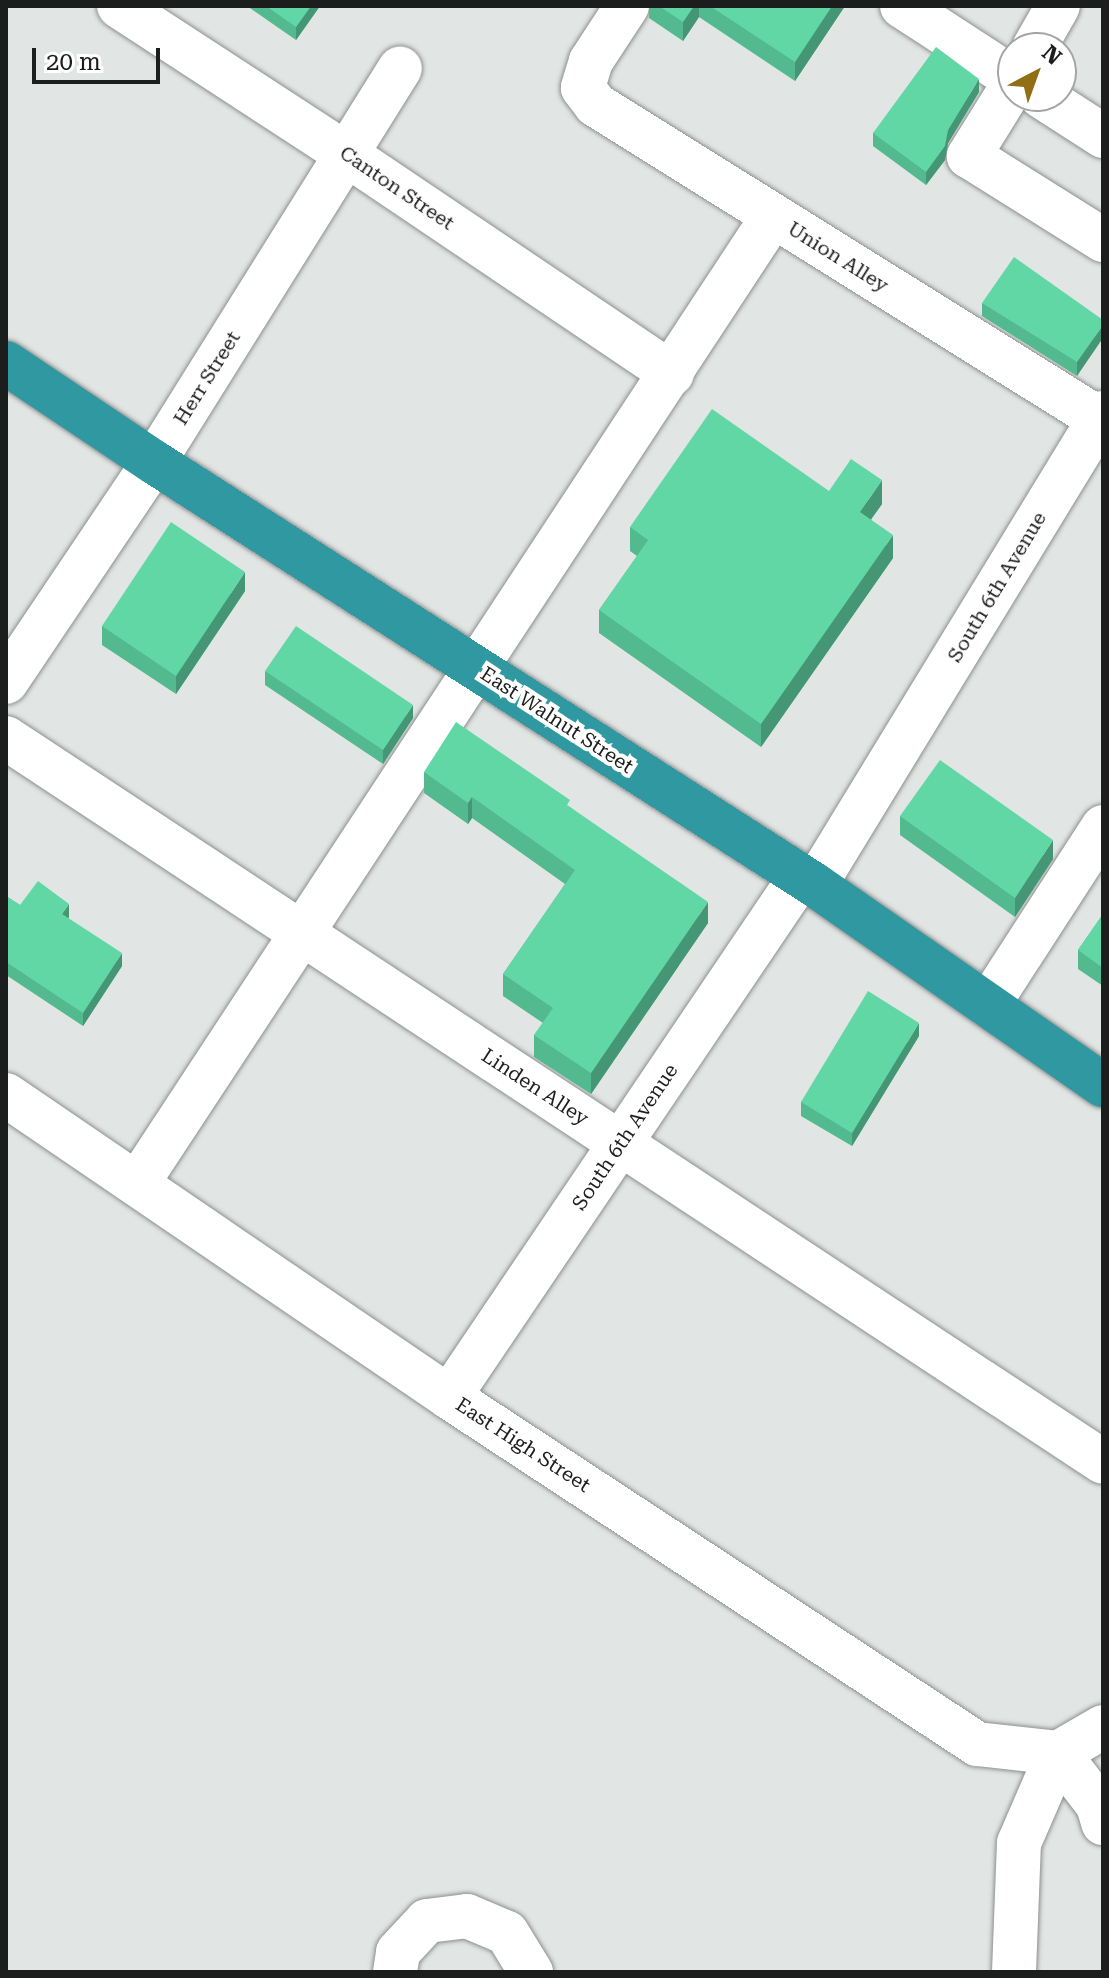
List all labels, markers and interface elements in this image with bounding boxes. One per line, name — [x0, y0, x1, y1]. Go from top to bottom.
scale bar — [36, 32, 164, 82]
north arrow — [997, 32, 1077, 112]
text: N — [1037, 40, 1066, 70]
text: 20 m — [46, 48, 101, 76]
street label: Canton Street — [335, 141, 459, 235]
street label: Union Alley — [783, 217, 893, 297]
street label: Herr Street — [169, 327, 245, 429]
street label: South 6th Avenue — [943, 507, 1051, 667]
street label: East Walnut Street — [476, 662, 638, 778]
street label: Linden Alley — [477, 1044, 593, 1130]
street label: South 6th Avenue — [567, 1059, 683, 1215]
street label: East High Street — [451, 1393, 595, 1497]

